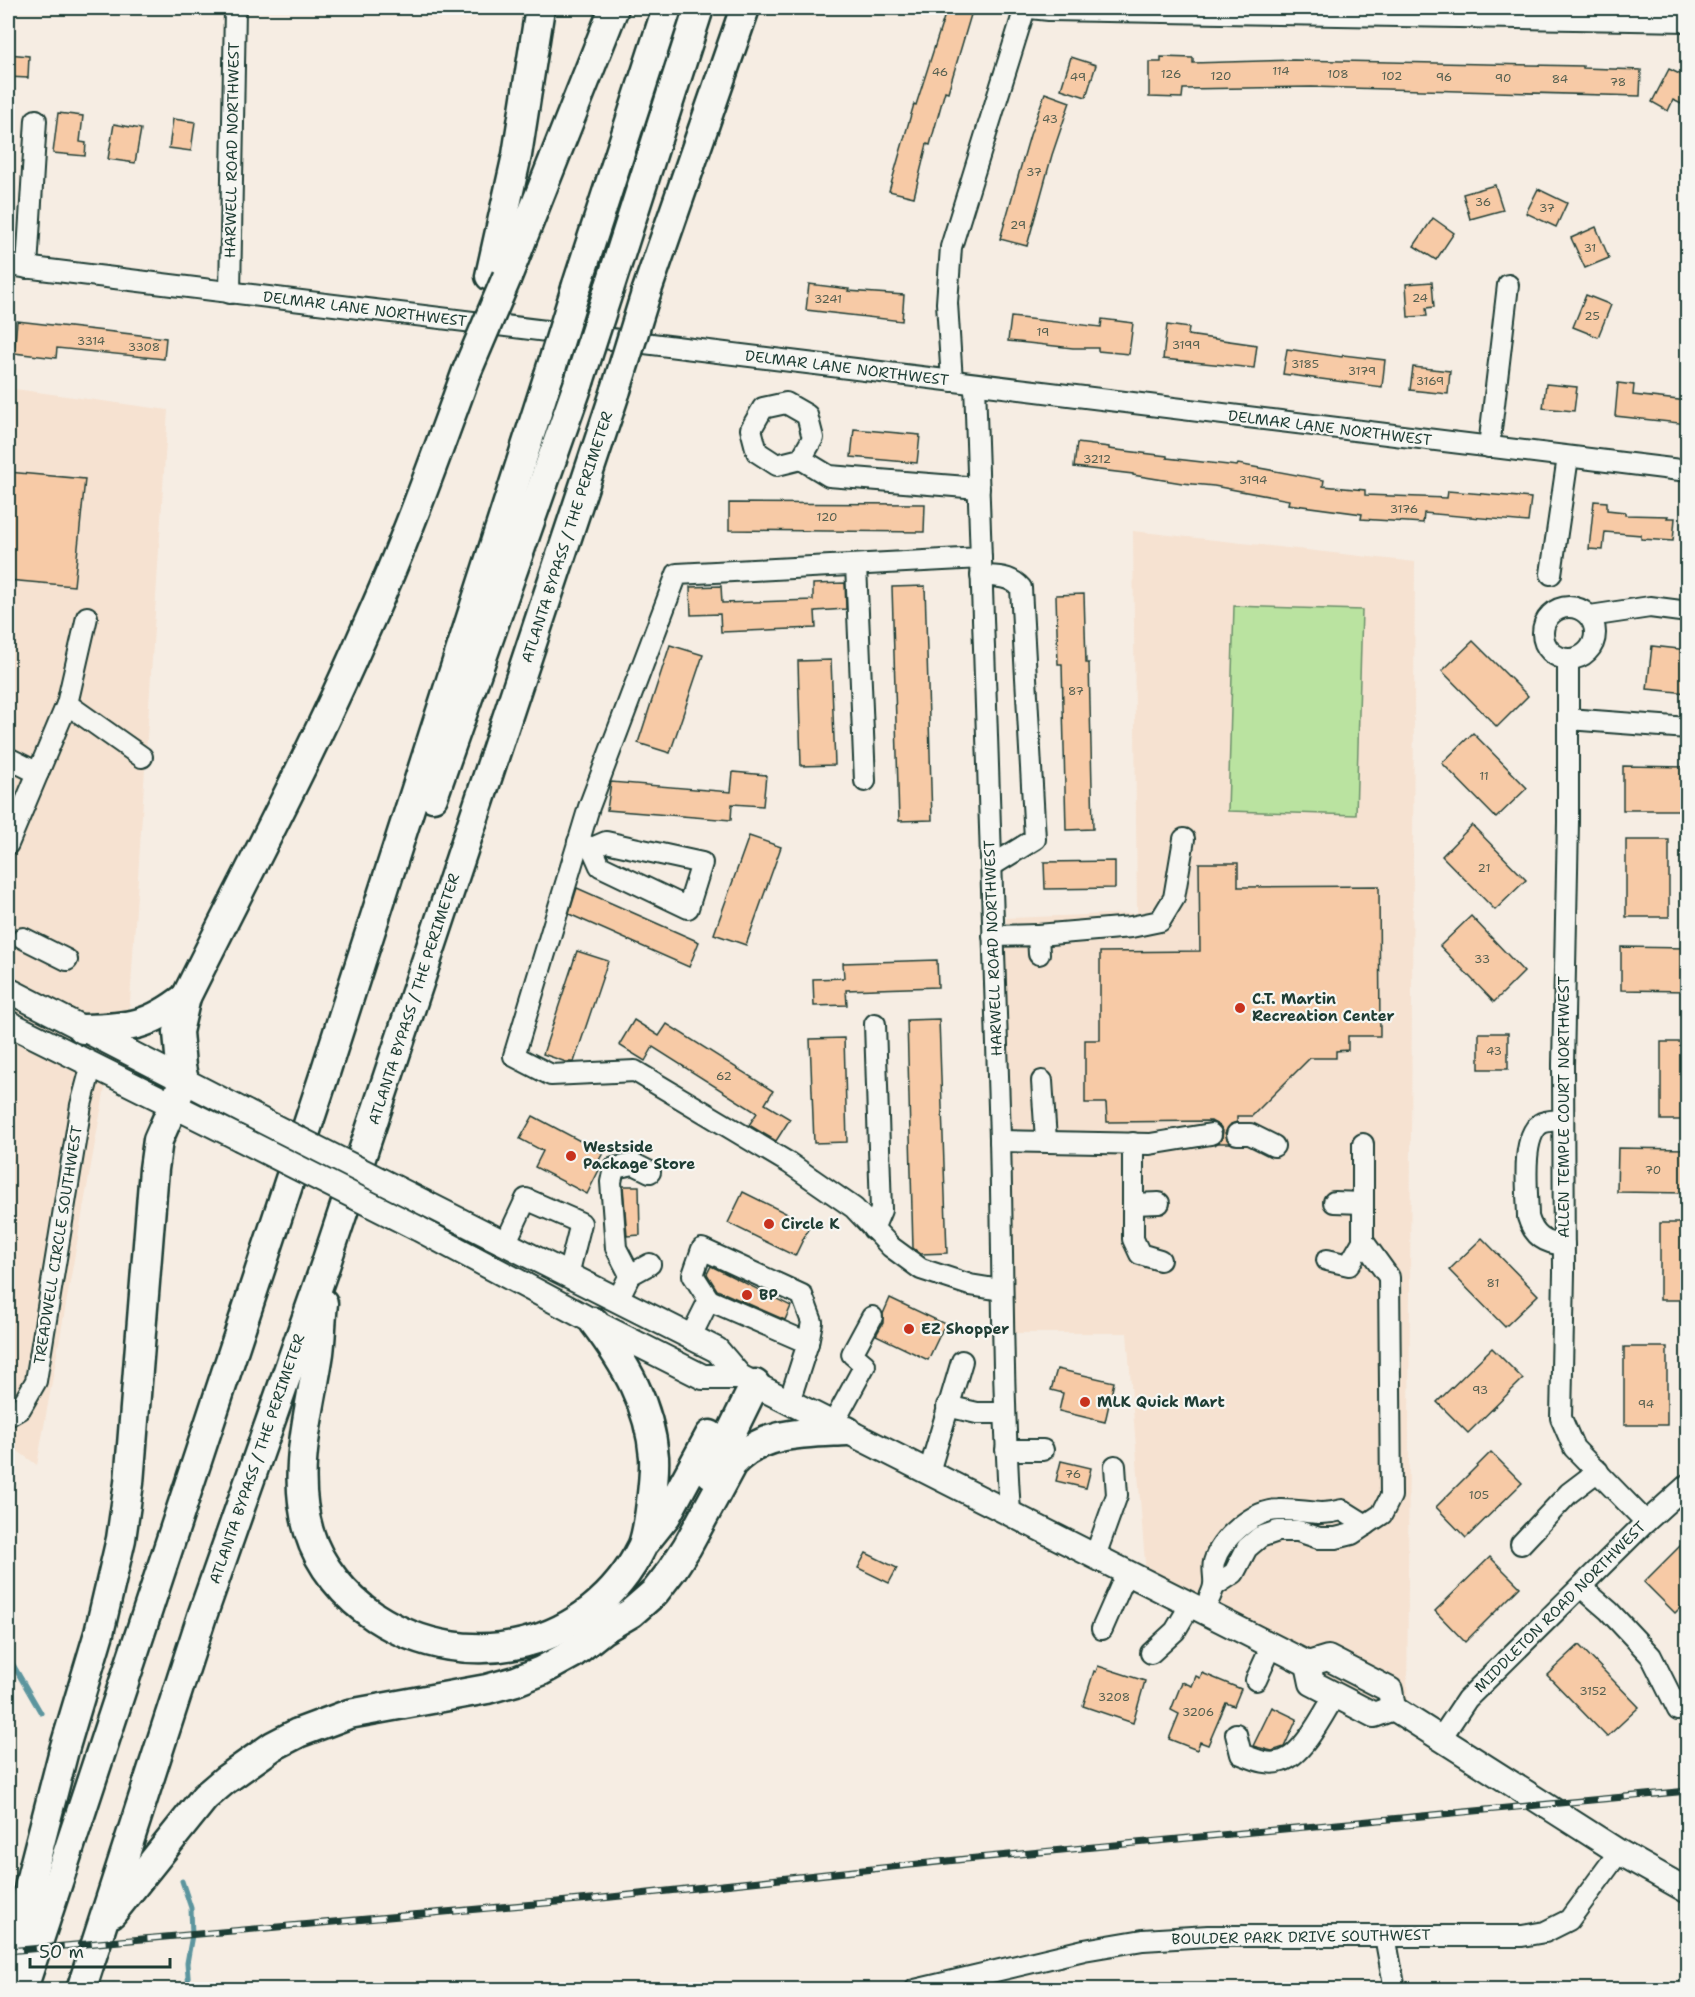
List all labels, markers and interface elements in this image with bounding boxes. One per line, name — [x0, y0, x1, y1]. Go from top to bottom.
street label: HARWELL ROAD NORTHWEST — [220, 42, 244, 258]
house number: 114 — [1272, 63, 1290, 79]
house number: 46 — [932, 64, 948, 80]
house number: 126 — [1161, 66, 1181, 82]
house number: 108 — [1327, 66, 1349, 82]
house number: 120 — [1211, 68, 1231, 84]
house number: 102 — [1382, 68, 1402, 84]
house number: 49 — [1070, 69, 1086, 85]
house number: 96 — [1436, 69, 1452, 85]
house number: 90 — [1495, 70, 1511, 86]
house number: 84 — [1552, 71, 1568, 87]
house number: 78 — [1610, 74, 1626, 90]
house number: 43 — [1042, 111, 1058, 127]
house number: 37 — [1026, 164, 1042, 180]
house number: 36 — [1475, 194, 1491, 210]
house number: 37 — [1539, 200, 1555, 216]
house number: 29 — [1010, 217, 1026, 233]
house number: 31 — [1584, 240, 1596, 256]
street label: DELMAR LANE NORTHWEST — [262, 287, 468, 331]
house number: 24 — [1412, 290, 1428, 306]
house number: 3241 — [814, 291, 842, 307]
house number: 25 — [1584, 308, 1600, 324]
house number: 19 — [1037, 324, 1049, 340]
house number: 3314 — [77, 333, 105, 349]
house number: 3199 — [1172, 337, 1200, 353]
house number: 3308 — [128, 339, 160, 355]
street label: DELMAR LANE NORTHWEST — [744, 346, 950, 390]
house number: 3185 — [1291, 356, 1319, 372]
house number: 3179 — [1348, 363, 1376, 379]
house number: 3169 — [1416, 373, 1444, 389]
street label: DELMAR LANE NORTHWEST — [1227, 406, 1433, 450]
street label: ATLANTA BYPASS / THE PERIMETER — [517, 409, 617, 665]
house number: 3212 — [1083, 451, 1111, 467]
house number: 3194 — [1239, 472, 1267, 488]
house number: 3176 — [1390, 501, 1418, 517]
house number: 120 — [817, 509, 837, 525]
house number: 87 — [1068, 683, 1084, 699]
house number: 11 — [1479, 768, 1489, 784]
street label: HARWELL ROAD NORTHWEST — [979, 840, 1007, 1056]
house number: 21 — [1478, 860, 1490, 876]
street label: ATLANTA BYPASS / THE PERIMETER — [364, 871, 464, 1127]
house number: 33 — [1474, 951, 1490, 967]
street label: ALLEN TEMPLE COURT NORTHWEST — [1554, 976, 1574, 1238]
place label: C.T. Martin Recreation Center — [1252, 989, 1395, 1026]
marker: C.T. Martin Recreation Center — [1233, 1001, 1247, 1015]
house number: 43 — [1486, 1043, 1502, 1059]
house number: 62 — [716, 1068, 732, 1084]
street label: TREADWELL CIRCLE SOUTHWEST — [29, 1124, 87, 1366]
place label: Westside Package Store — [583, 1137, 695, 1174]
marker: Westside Package Store — [564, 1149, 578, 1163]
house number: 70 — [1645, 1162, 1661, 1178]
place label: Circle K — [781, 1214, 840, 1234]
marker: Circle K — [762, 1217, 776, 1231]
house number: 81 — [1487, 1275, 1499, 1291]
place label: BP — [759, 1285, 778, 1305]
marker: BP — [740, 1288, 754, 1302]
place label: EZ Shopper — [921, 1319, 1009, 1339]
marker: EZ Shopper — [902, 1322, 916, 1336]
street label: ATLANTA BYPASS / THE PERIMETER — [205, 1331, 309, 1587]
house number: 93 — [1472, 1382, 1488, 1398]
place label: MLK Quick Mart — [1097, 1392, 1225, 1412]
marker: MLK Quick Mart — [1078, 1395, 1092, 1409]
house number: 94 — [1638, 1396, 1654, 1412]
house number: 76 — [1065, 1466, 1081, 1482]
house number: 105 — [1469, 1487, 1489, 1503]
street label: MIDDLETON ROAD NORTHWEST — [1470, 1517, 1650, 1697]
house number: 3152 — [1579, 1683, 1607, 1699]
house number: 3208 — [1098, 1689, 1130, 1705]
house number: 3206 — [1182, 1704, 1214, 1720]
street label: BOULDER PARK DRIVE SOUTHWEST — [1171, 1925, 1431, 1949]
scale bar — [30, 1931, 170, 1969]
text: 50 m — [39, 1940, 84, 1964]

